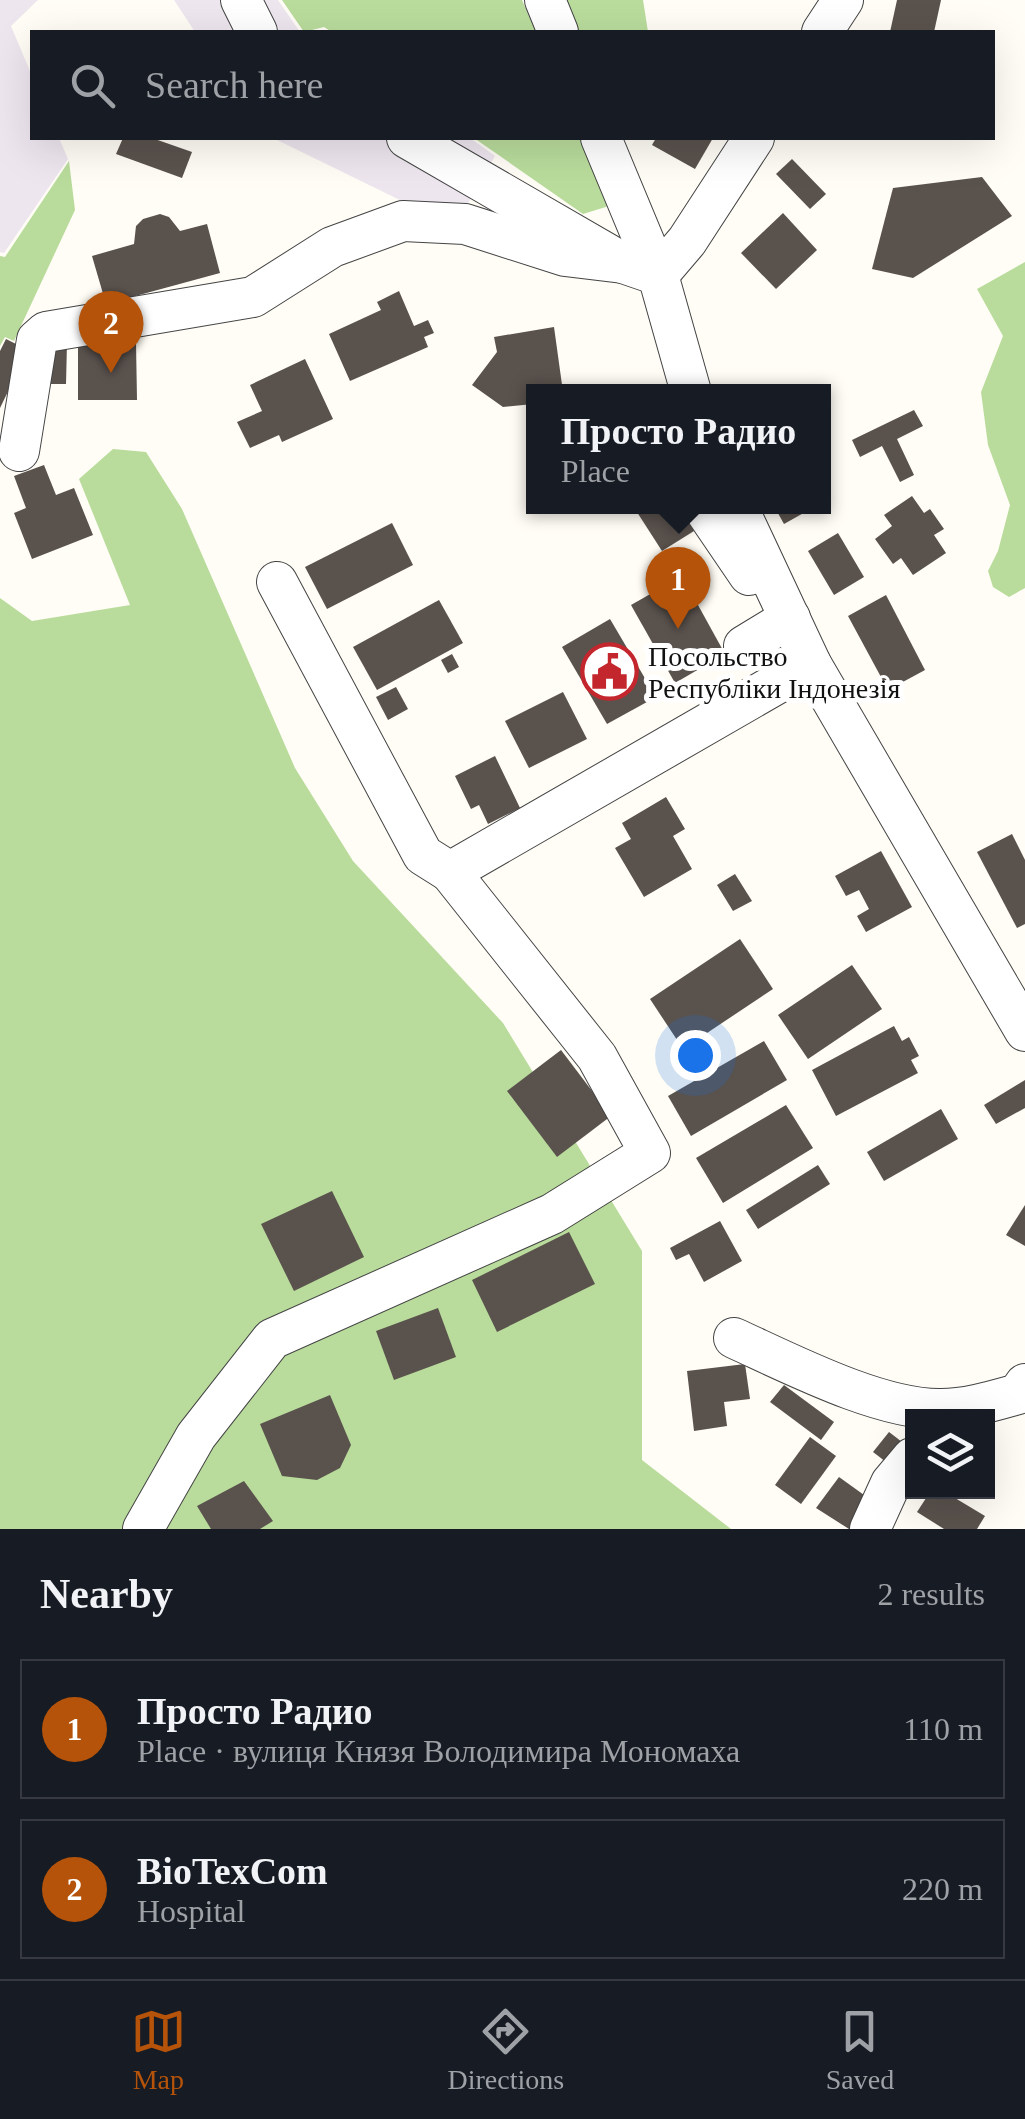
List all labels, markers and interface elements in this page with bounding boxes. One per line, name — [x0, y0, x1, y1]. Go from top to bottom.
search box — [30, 30, 995, 140]
icon: search — [65, 58, 120, 113]
text: Search here — [145, 64, 323, 106]
pin: 2 — [78, 290, 144, 373]
popup — [526, 384, 831, 514]
text: Просто Радио — [561, 410, 796, 452]
text: Place — [561, 453, 630, 489]
pin: 1 — [646, 546, 710, 629]
place label: Посольство Республіки Індонезія — [648, 641, 900, 704]
public building icon: Посольство Республіки Індонезія — [579, 642, 639, 702]
your location — [670, 1030, 721, 1081]
map controls — [905, 1409, 995, 1499]
button: layers — [905, 1409, 995, 1499]
text: Nearby — [40, 1571, 173, 1617]
text: 2 results — [877, 1576, 985, 1612]
text: Просто Радио — [137, 1690, 373, 1732]
text: 1 — [67, 1711, 83, 1747]
text: 110 m — [903, 1711, 983, 1747]
text: Place · вулиця Князя Володимира Мономаха — [137, 1733, 740, 1769]
text: BioTexCom — [137, 1850, 328, 1892]
text: 2 — [67, 1871, 83, 1907]
text: 220 m — [902, 1871, 983, 1907]
text: Hospital — [137, 1893, 245, 1929]
tab: Map — [131, 2004, 186, 2096]
tab: Directions — [447, 2004, 564, 2096]
tab: Saved — [826, 2004, 894, 2096]

